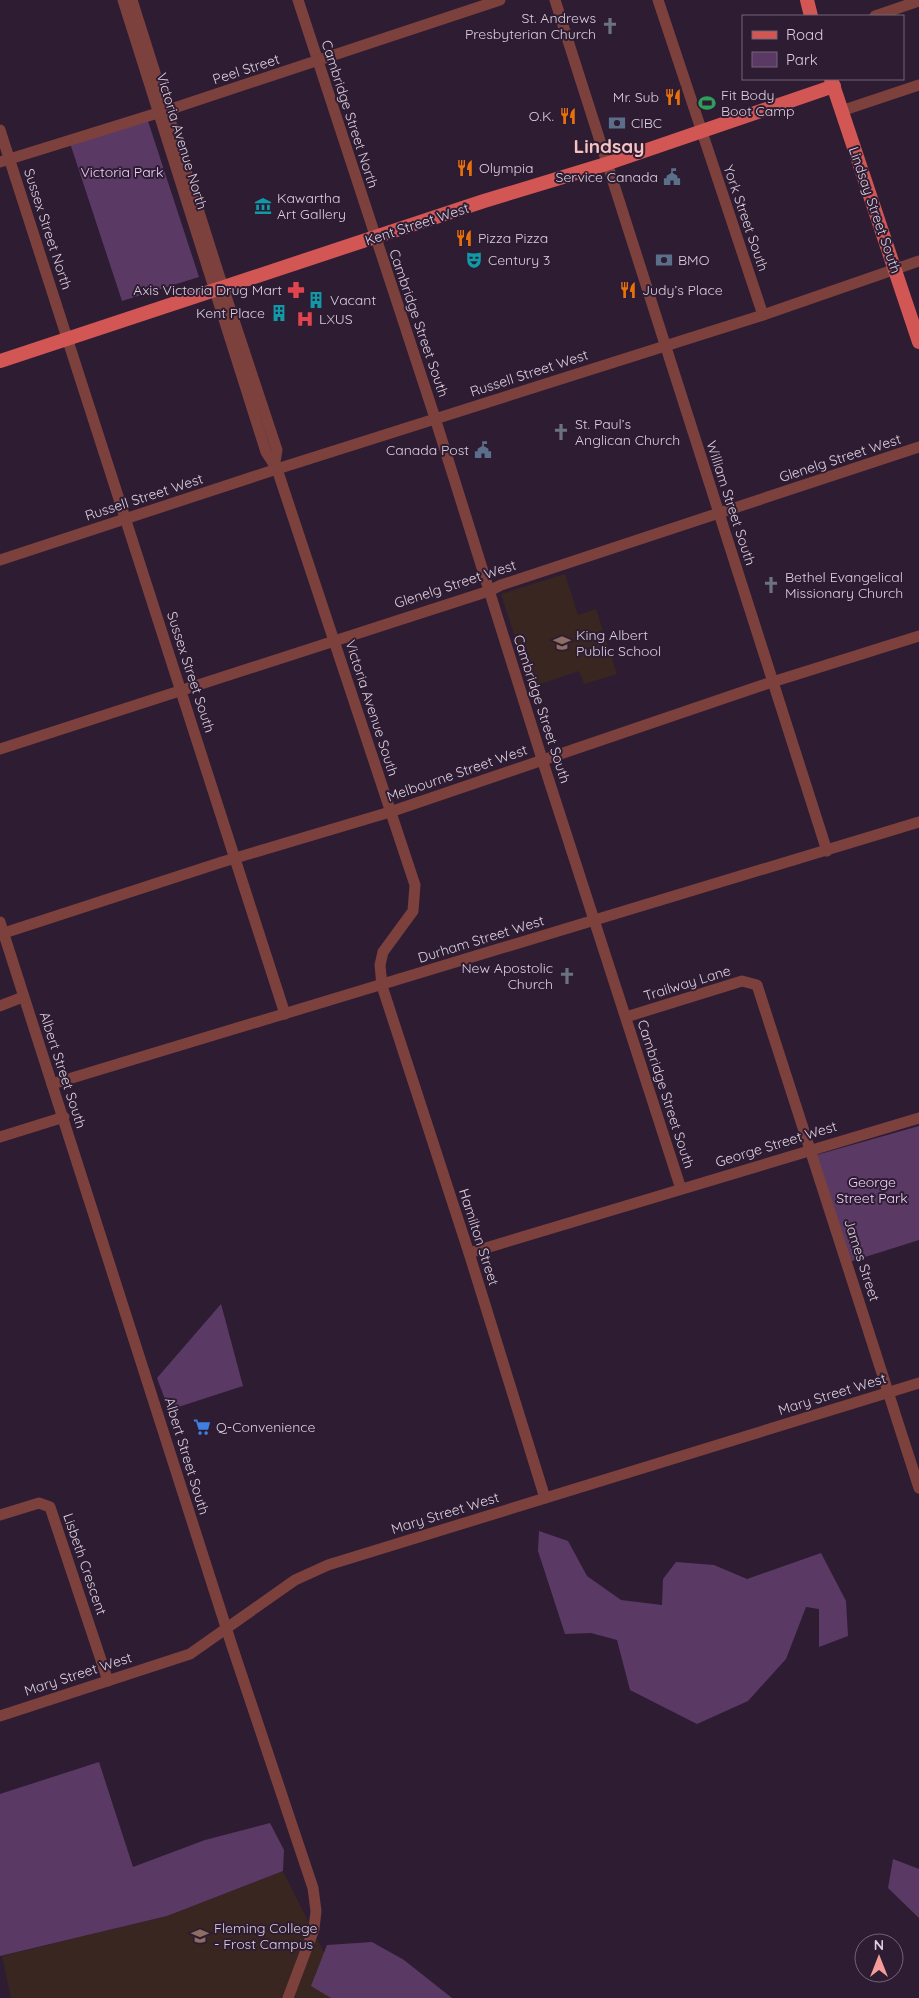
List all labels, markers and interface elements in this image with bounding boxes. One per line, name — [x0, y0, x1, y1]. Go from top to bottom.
place label: St. Andrews Presbyterian Church — [465, 9, 596, 43]
legend — [742, 15, 904, 80]
church icon: St. Andrews Presbyterian Church — [600, 16, 620, 36]
text: Road — [786, 25, 823, 44]
street label: Cambridge Street North — [318, 38, 382, 190]
street label: Peel Street — [210, 50, 282, 88]
text: Park — [786, 50, 818, 69]
street label: Victoria Avenue North — [153, 71, 211, 211]
place label: Fit Body Boot Camp — [721, 86, 794, 120]
restaurant icon: Mr. Sub — [663, 87, 683, 107]
place label: Mr. Sub — [613, 88, 659, 106]
sports icon: Fit Body Boot Camp — [697, 93, 717, 113]
restaurant icon: O.K. — [558, 106, 578, 126]
place label: O.K. — [529, 107, 554, 125]
bank icon: CIBC — [607, 113, 627, 133]
place label: CIBC — [631, 114, 662, 132]
district label: Lindsay — [574, 134, 644, 158]
street label: Lindsay Street South — [845, 144, 905, 276]
restaurant icon: Olympia — [455, 158, 475, 178]
place label: Olympia — [479, 159, 533, 177]
street label: York Street South — [719, 162, 773, 274]
park label: Victoria Park — [80, 163, 164, 181]
street label: Sussex Street North — [20, 166, 76, 292]
public building icon: Service Canada — [662, 167, 682, 187]
place label: Service Canada — [556, 168, 658, 186]
place label: Kawartha Art Gallery — [277, 189, 346, 223]
museum icon: Kawartha Art Gallery — [253, 196, 273, 216]
street label: Kent Street West — [363, 199, 472, 249]
restaurant icon: Pizza Pizza — [454, 228, 474, 248]
place label: Pizza Pizza — [478, 229, 548, 247]
street label: Cambridge Street South — [385, 247, 453, 399]
theatre icon: Century 3 — [464, 250, 484, 270]
bank icon: BMO — [654, 250, 674, 270]
place label: Century 3 — [488, 251, 550, 269]
place label: BMO — [678, 251, 710, 269]
pharmacy icon: Axis Victoria Drug Mart — [286, 280, 306, 300]
restaurant icon: Judy’s Place — [618, 280, 638, 300]
place label: Axis Victoria Drug Mart — [133, 281, 282, 299]
place label: Judy’s Place — [642, 281, 723, 299]
building icon: Vacant — [306, 290, 326, 310]
place label: Vacant — [330, 291, 376, 309]
building icon: Kent Place — [269, 303, 289, 323]
place label: Kent Place — [196, 304, 265, 322]
hospital icon: LXUS — [295, 309, 315, 329]
place label: LXUS — [319, 310, 353, 328]
street label: Russell Street West — [468, 345, 591, 401]
place label: St. Paul’s Anglican Church — [575, 415, 680, 449]
church icon: St. Paul’s Anglican Church — [551, 422, 571, 442]
street label: Glenelg Street West — [777, 430, 903, 486]
street label: William Street South — [702, 438, 760, 568]
public building icon: Canada Post — [473, 440, 493, 460]
place label: Canada Post — [386, 441, 469, 459]
street label: Russell Street West — [83, 469, 206, 525]
street label: Glenelg Street West — [392, 556, 518, 612]
place label: Bethel Evangelical Missionary Church — [785, 568, 903, 602]
church icon: Bethel Evangelical Missionary Church — [761, 575, 781, 595]
street label: Sussex Street South — [163, 609, 219, 735]
place label: King Albert Public School — [576, 626, 661, 660]
street label: Cambridge Street South — [509, 633, 575, 785]
school or university icon: King Albert Public School — [552, 633, 572, 653]
street label: Victoria Avenue South — [341, 638, 403, 778]
street label: Melbourne Street West — [384, 740, 530, 806]
street label: Durham Street West — [416, 911, 547, 967]
place label: New Apostolic Church — [461, 959, 553, 993]
street label: Trailway Lane — [641, 961, 733, 1005]
church icon: New Apostolic Church — [557, 966, 577, 986]
street label: Albert Street South — [36, 1009, 90, 1131]
street label: Cambridge Street South — [633, 1018, 699, 1170]
street label: George Street West — [713, 1117, 839, 1171]
park label: George Street Park — [836, 1173, 908, 1207]
street label: Hamilton Street — [455, 1186, 503, 1288]
street label: James Street — [840, 1216, 884, 1304]
street label: Mary Street West — [776, 1369, 888, 1419]
street label: Albert Street South — [161, 1395, 213, 1517]
supermarket icon: Q-Convenience — [192, 1417, 212, 1437]
place label: Q-Convenience — [216, 1418, 316, 1436]
street label: Mary Street West — [389, 1488, 501, 1538]
street label: Lisbeth Crescent — [59, 1511, 111, 1618]
street label: Mary Street West — [22, 1648, 134, 1700]
place label: Fleming College - Frost Campus — [214, 1919, 318, 1953]
school or university icon: Fleming College - Frost Campus — [190, 1926, 210, 1946]
north arrow — [854, 1933, 904, 1983]
text: N — [874, 1936, 884, 1954]

